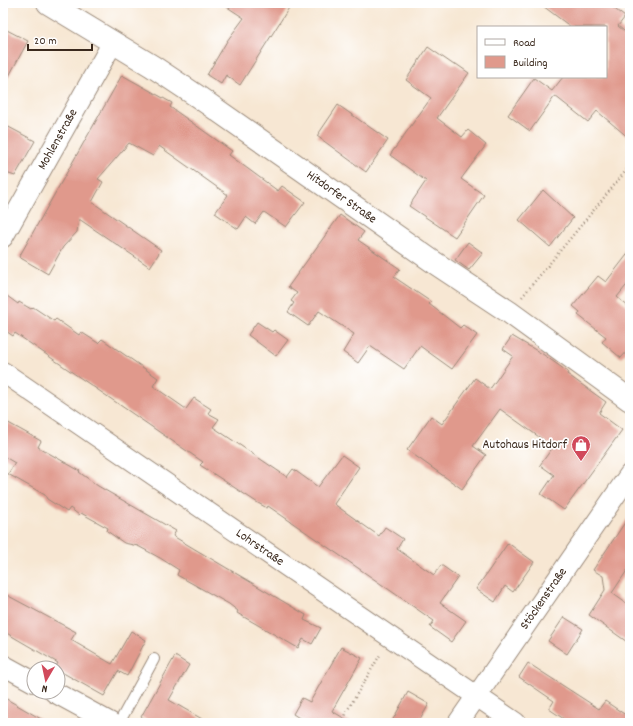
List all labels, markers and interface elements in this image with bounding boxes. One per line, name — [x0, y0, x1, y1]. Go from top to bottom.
scale bar — [28, 26, 92, 52]
legend — [477, 26, 607, 78]
text: 20 m — [34, 33, 57, 50]
text: Road — [513, 35, 535, 52]
text: Building — [513, 55, 548, 72]
street label: Mohlenstraße — [33, 105, 83, 173]
street label: Hitdorfer Straße — [302, 166, 381, 229]
shop icon: Autohaus Hitdorf — [570, 434, 592, 462]
place label: Autohaus Hitdorf — [482, 436, 567, 455]
street label: Lohrstraße — [232, 524, 288, 571]
street label: Stöckenstraße — [516, 564, 572, 634]
north arrow — [26, 660, 66, 700]
text: N — [40, 679, 49, 696]

